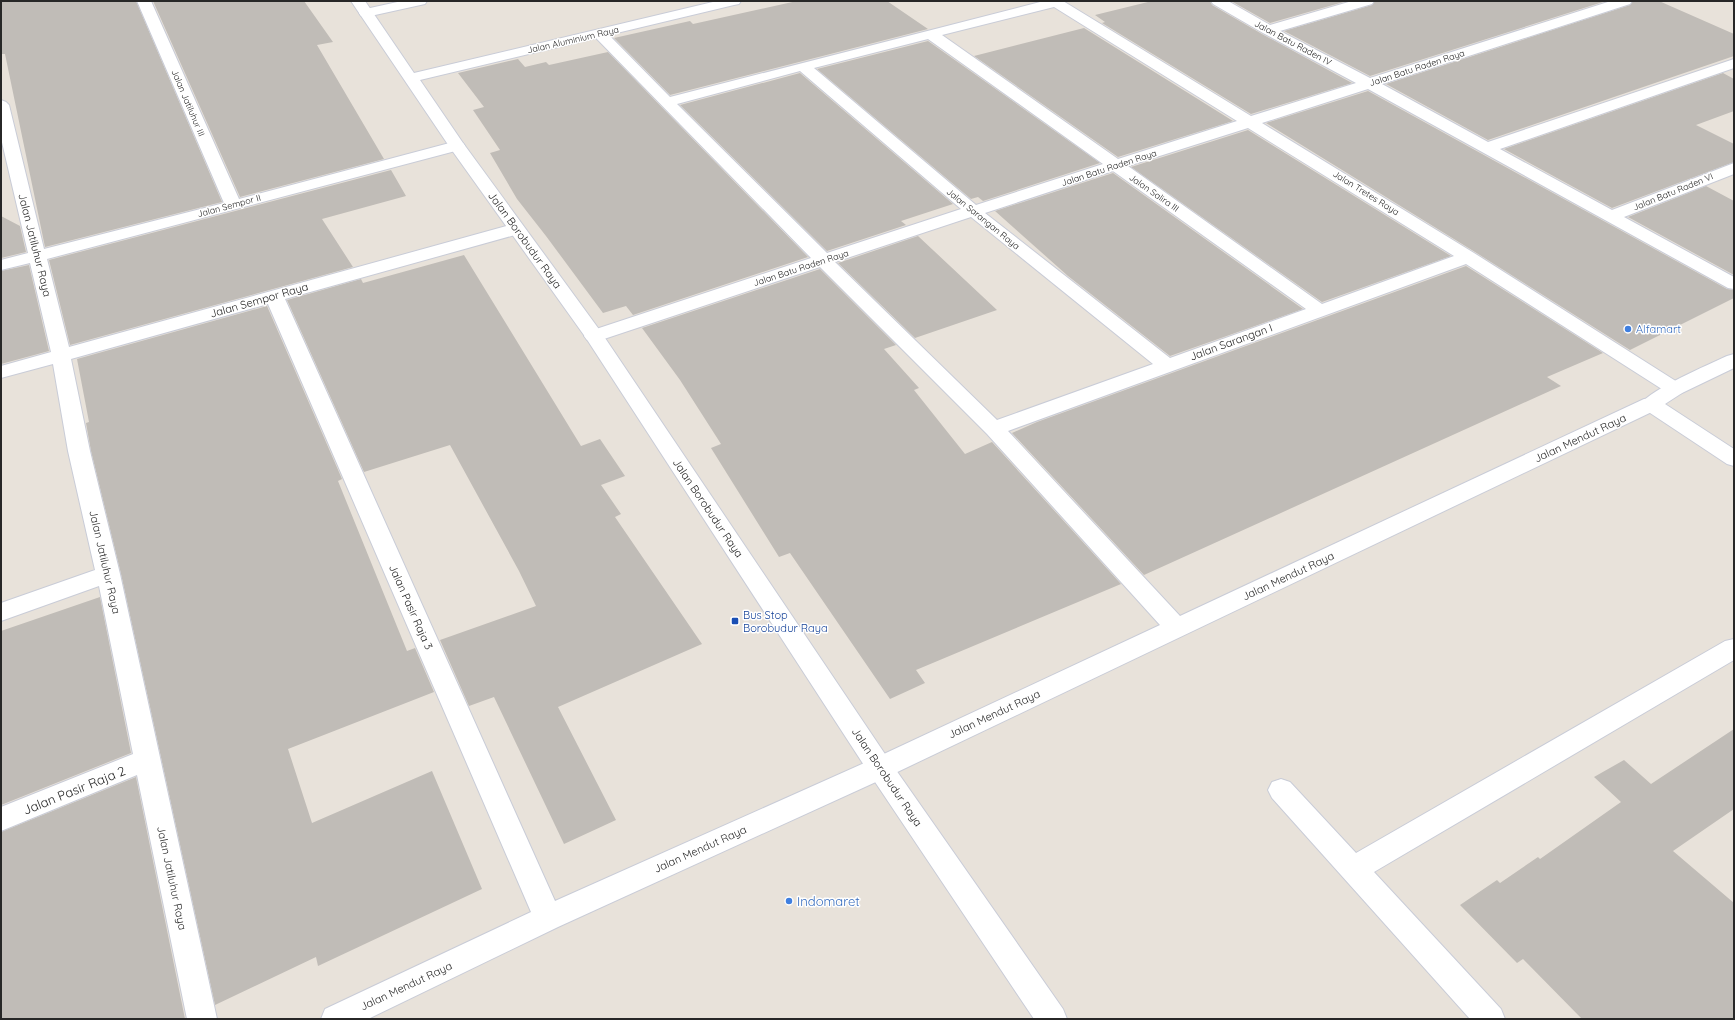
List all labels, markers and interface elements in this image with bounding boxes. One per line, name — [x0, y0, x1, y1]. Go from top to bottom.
street label: Jalan Batu Raden IV — [1253, 18, 1334, 68]
street label: Jalan Aluminium Raya — [526, 24, 620, 55]
street label: Jalan Batu Raden Raya — [1368, 47, 1466, 88]
street label: Jalan Jatiluhur III — [169, 68, 207, 138]
street label: Jalan Batu Raden Raya — [1060, 147, 1158, 188]
street label: Jalan Tretes Raya — [1331, 168, 1401, 217]
street label: Jalan Batu Raden VI — [1631, 170, 1715, 213]
street label: Jalan Salira III — [1127, 171, 1181, 214]
street label: Jalan Sarangan Raya — [944, 186, 1022, 252]
street label: Jalan Borobudur Raya — [485, 189, 565, 291]
street label: Jalan Jatiluhur Raya — [15, 192, 55, 298]
street label: Jalan Sempor II — [196, 192, 262, 219]
street label: Jalan Batu Raden Raya — [752, 247, 850, 288]
street label: Jalan Sempor Raya — [208, 279, 310, 321]
street label: Jalan Sarangan I — [1188, 321, 1274, 363]
place label: Alfamart — [1636, 322, 1681, 336]
marker: Alfamart — [1623, 324, 1633, 334]
street label: Jalan Mendut Raya — [1532, 411, 1628, 465]
street label: Jalan Borobudur Raya — [670, 456, 746, 560]
street label: Jalan Jatiluhur Raya — [86, 509, 124, 615]
street label: Jalan Mendut Raya — [1240, 549, 1336, 603]
street label: Jalan Pasir Raja 3 — [386, 562, 436, 652]
place label: Bus Stop Borobudur Raya — [743, 608, 828, 635]
marker: Bus Stop Borobudur Raya — [730, 616, 740, 626]
street label: Jalan Mendut Raya — [946, 687, 1042, 741]
street label: Jalan Borobudur Raya — [849, 725, 925, 829]
street label: Jalan Pasir Raja 2 — [20, 762, 128, 818]
street label: Jalan Mendut Raya — [651, 822, 749, 876]
street label: Jalan Jatiluhur Raya — [154, 825, 190, 931]
place label: Indomaret — [797, 893, 860, 909]
marker: Indomaret — [784, 896, 794, 906]
street label: Jalan Mendut Raya — [358, 959, 454, 1013]

